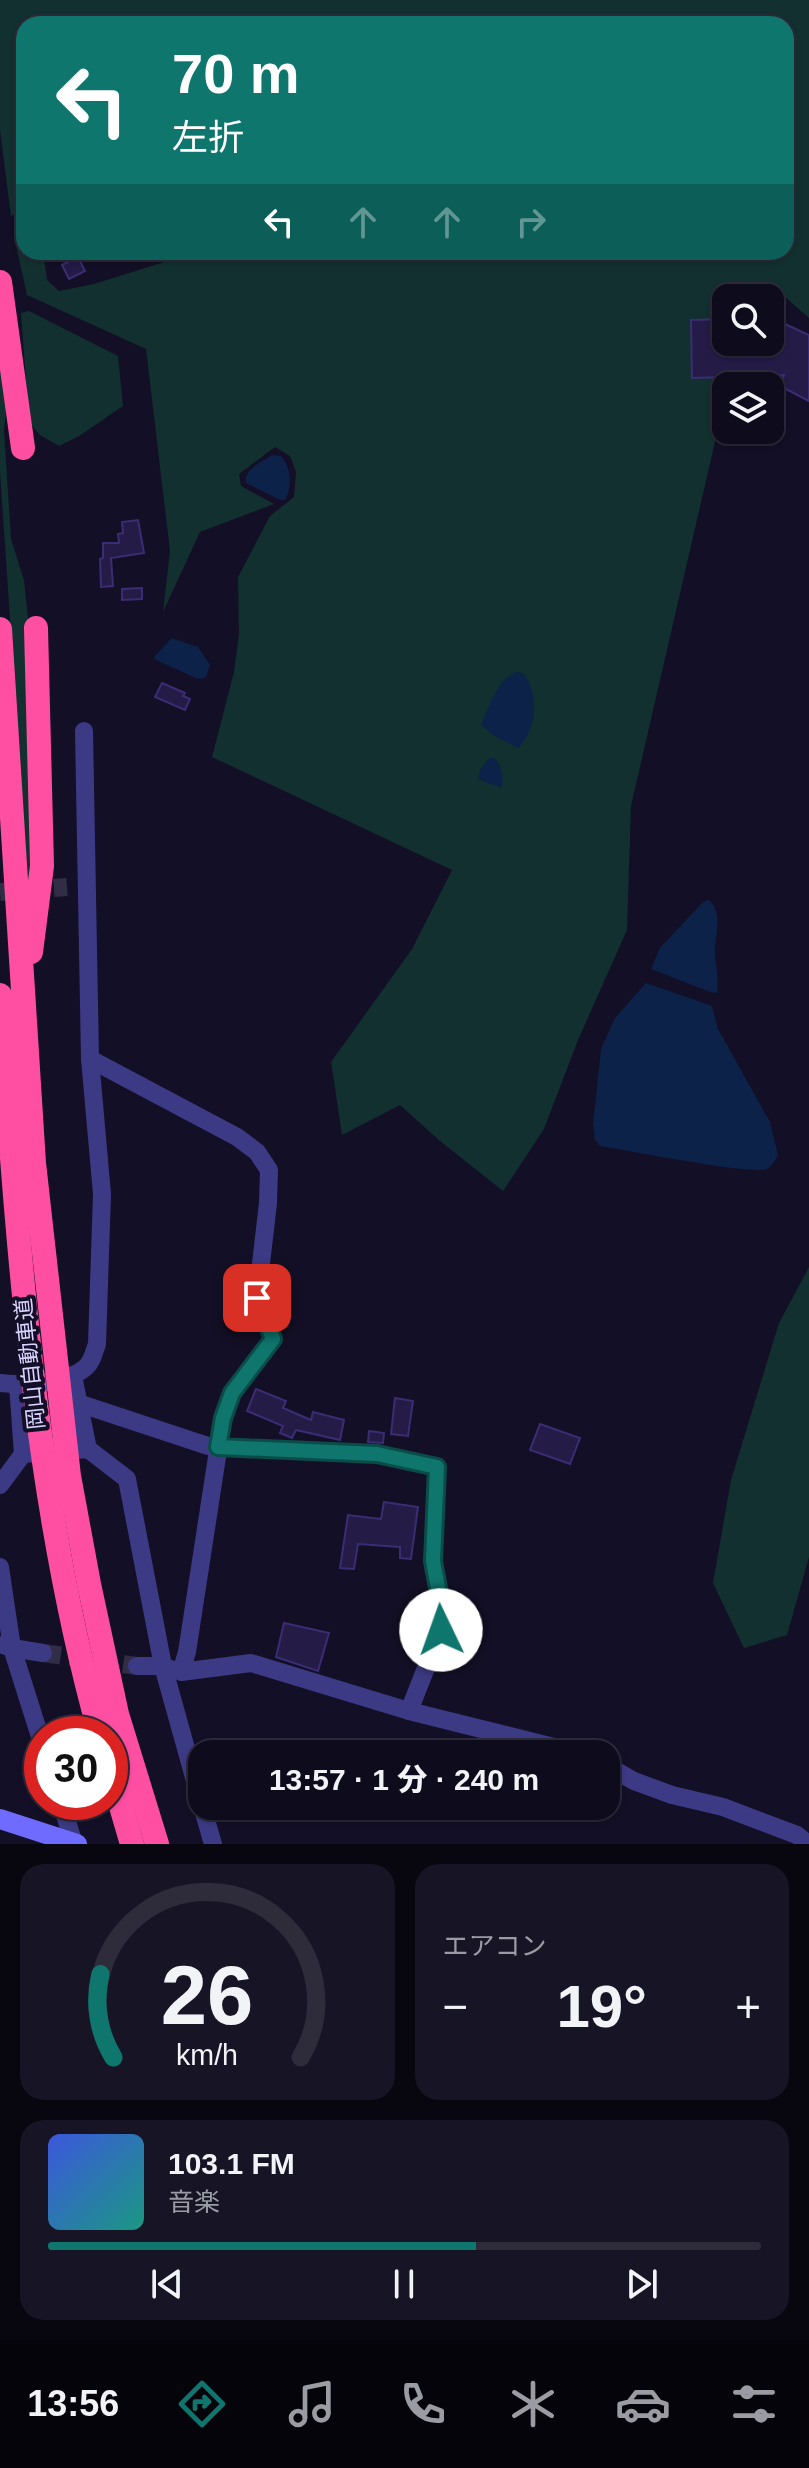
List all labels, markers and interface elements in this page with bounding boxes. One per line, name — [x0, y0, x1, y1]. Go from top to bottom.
text: 70 m — [172, 42, 300, 105]
icon: left — [40, 48, 144, 152]
text: 左折 — [172, 117, 244, 158]
icon: left — [257, 200, 301, 244]
icon: ahead — [341, 200, 385, 244]
icon: ahead — [425, 200, 469, 244]
icon: right — [509, 200, 553, 244]
map controls — [712, 284, 784, 444]
button: search — [712, 284, 784, 356]
button: layers — [712, 372, 784, 444]
pin — [223, 1264, 291, 1332]
icon: arrive — [235, 1276, 279, 1320]
street label: 岡山自動車道 — [11, 1297, 49, 1431]
position arrow — [399, 1588, 483, 1672]
speed limit sign: 30 — [24, 1716, 128, 1820]
text: 13:57 · 1 分 · 240 m — [269, 1763, 539, 1796]
text: エアコン — [443, 1931, 547, 1961]
text: 26 — [161, 1949, 254, 2042]
text: 19° — [556, 1973, 647, 2040]
text: − — [443, 1982, 468, 2031]
text: + — [735, 1982, 761, 2031]
text: km/h — [176, 2039, 238, 2071]
text: 103.1 FM — [168, 2147, 295, 2180]
text: 音楽 — [168, 2187, 220, 2217]
icon: previous — [145, 2262, 189, 2306]
icon: pause — [382, 2262, 426, 2306]
icon: next — [620, 2262, 664, 2306]
icon: directions — [174, 2376, 230, 2432]
icon: music — [284, 2376, 340, 2432]
icon: phone — [395, 2376, 451, 2432]
icon: climate — [505, 2376, 561, 2432]
icon: car — [615, 2376, 671, 2432]
icon: filters — [726, 2376, 782, 2432]
text: 13:56 — [27, 2383, 119, 2424]

